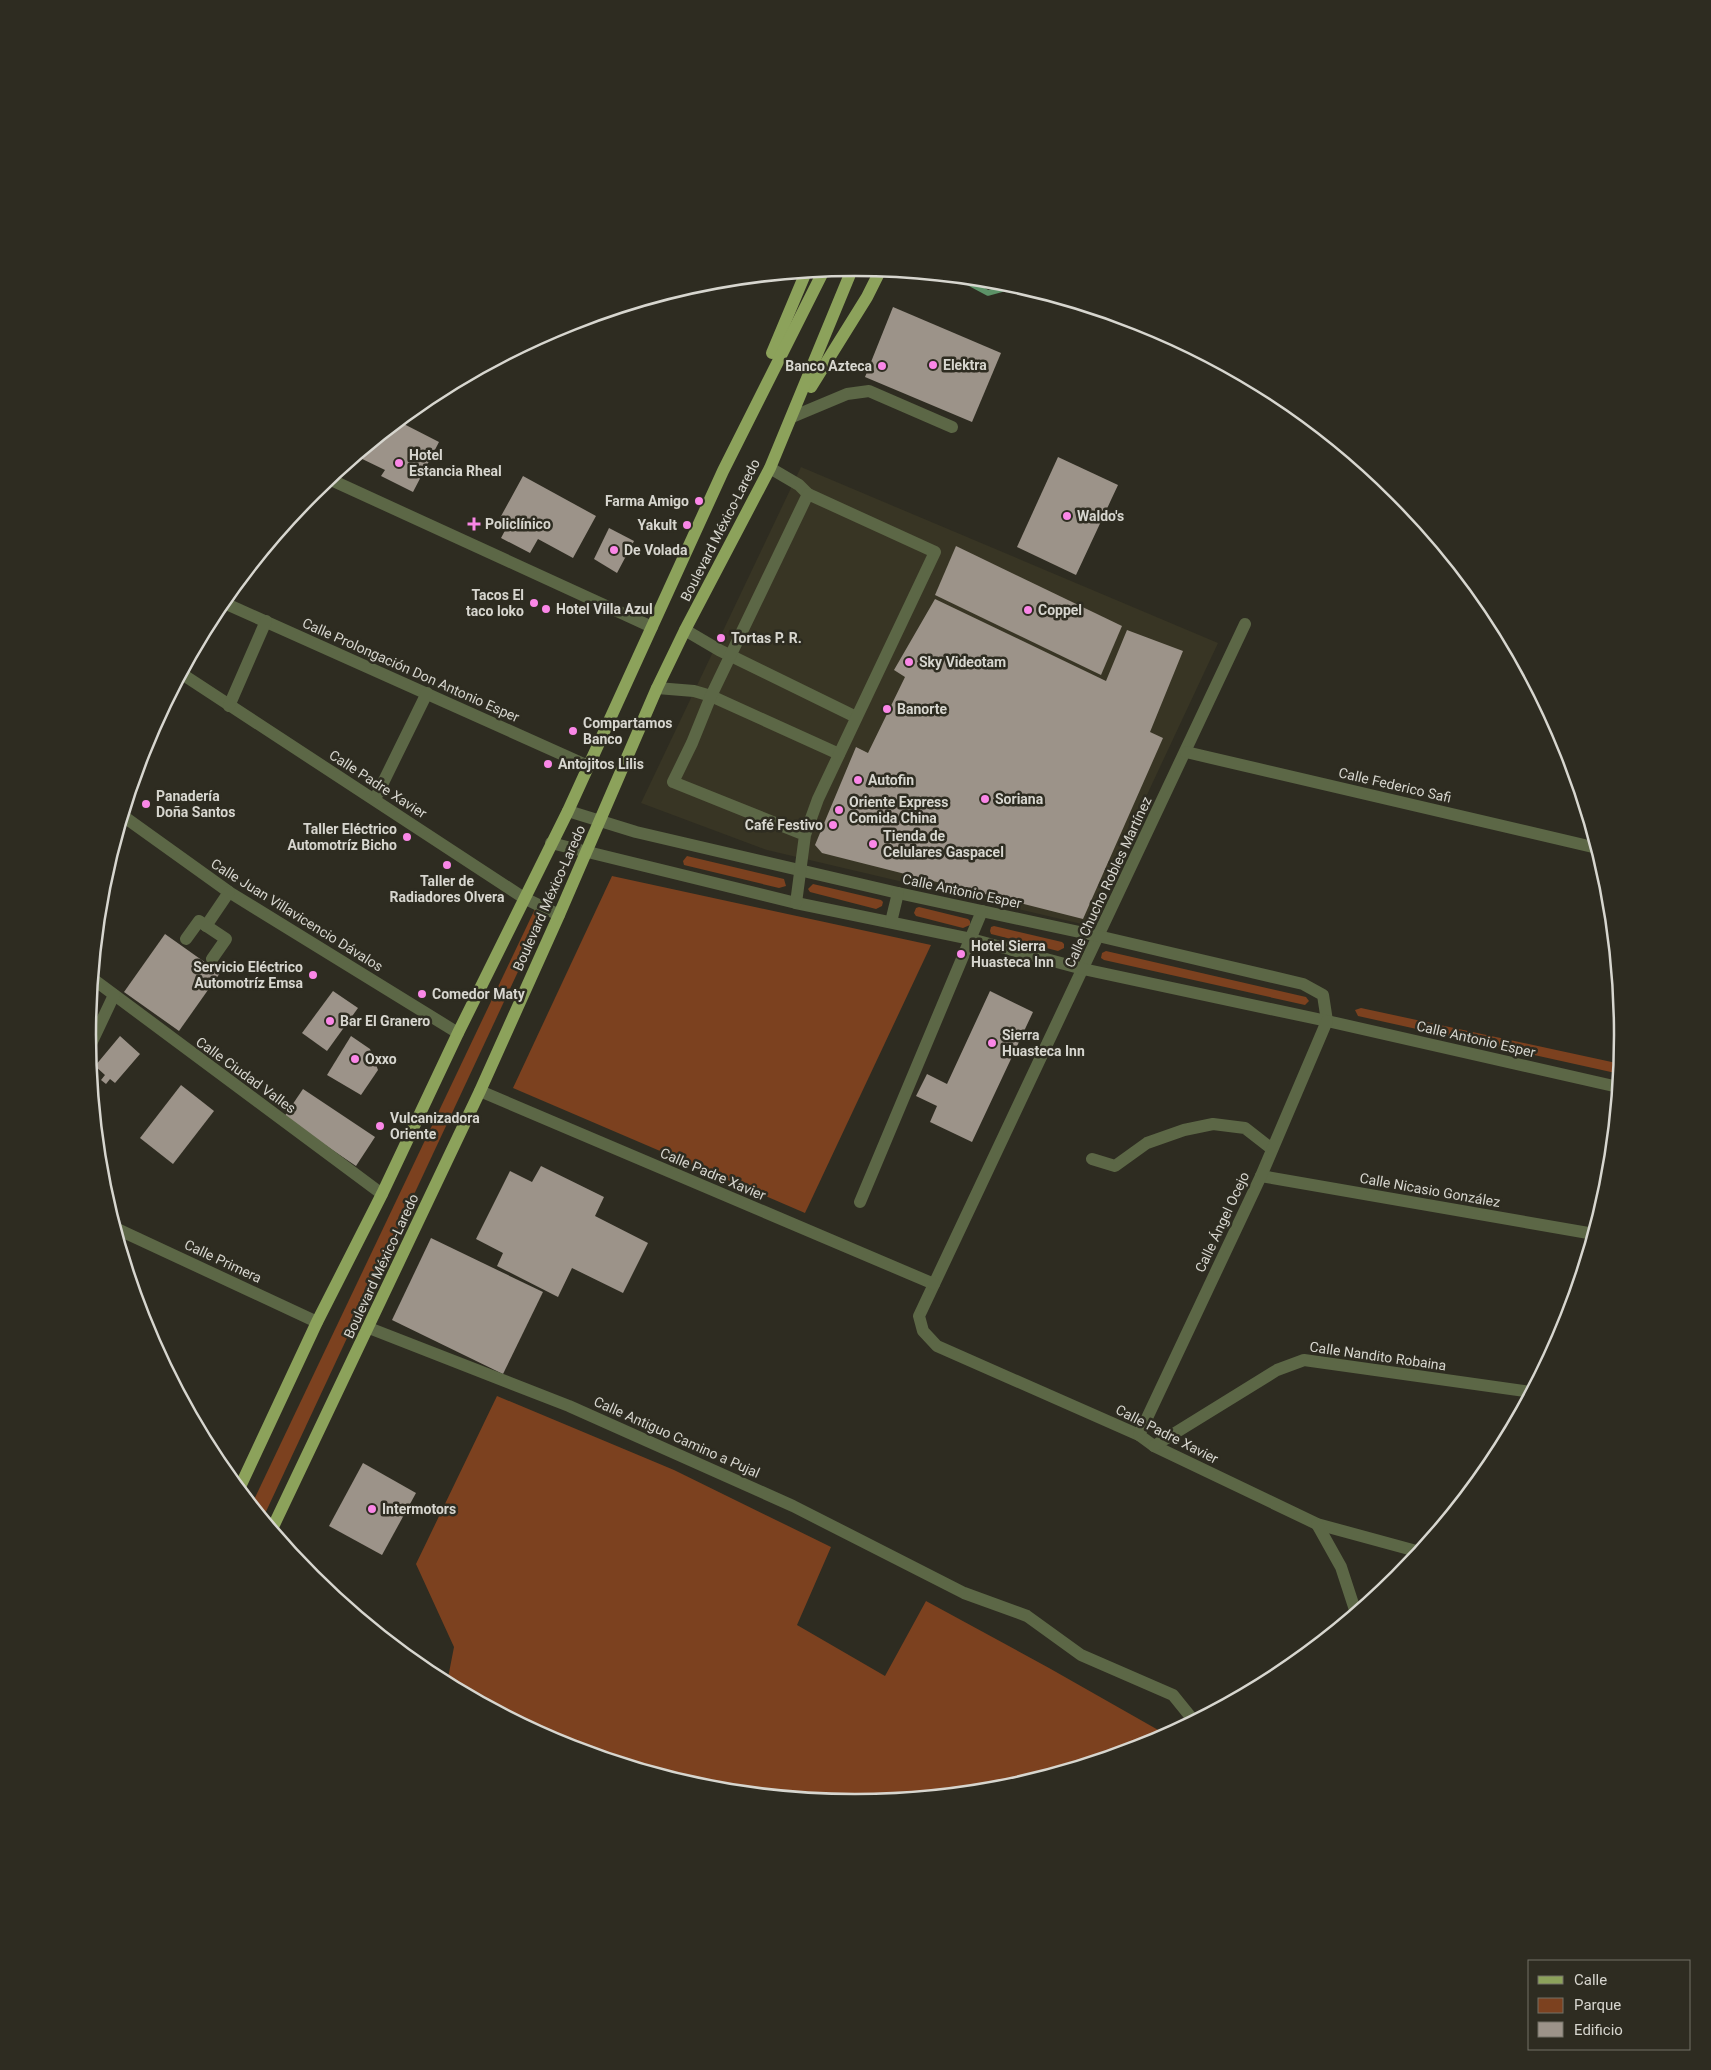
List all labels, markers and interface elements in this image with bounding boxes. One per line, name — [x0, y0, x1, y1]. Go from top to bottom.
place label: Elektra — [943, 357, 987, 373]
place label: Banco Azteca — [785, 358, 872, 374]
marker: Elektra — [927, 359, 939, 371]
marker: Banco Azteca — [876, 360, 888, 372]
place label: Hotel Estancia Rheal — [409, 447, 502, 479]
street label: Boulevard México-Laredo — [677, 456, 763, 604]
marker: Hotel Estancia Rheal — [393, 457, 405, 469]
place label: Farma Amigo — [605, 493, 689, 509]
marker: Farma Amigo — [693, 495, 705, 507]
place label: Waldo's — [1077, 508, 1124, 524]
marker: Waldo's — [1061, 510, 1073, 522]
place label: Policlínico — [485, 516, 551, 532]
marker: Policlínico — [467, 517, 481, 531]
place label: Yakult — [638, 517, 677, 533]
marker: Yakult — [681, 519, 693, 531]
place label: De Volada — [624, 542, 688, 558]
marker: De Volada — [608, 544, 620, 556]
place label: Tacos El taco loko — [466, 587, 524, 619]
marker: Tacos El taco loko — [528, 597, 540, 609]
place label: Hotel Villa Azul — [556, 601, 653, 617]
place label: Coppel — [1038, 602, 1082, 618]
marker: Hotel Villa Azul — [540, 603, 552, 615]
marker: Coppel — [1022, 604, 1034, 616]
street label: Calle Prolongación Don Antonio Esper — [300, 615, 522, 725]
place label: Tortas P. R. — [731, 630, 802, 646]
marker: Tortas P. R. — [715, 632, 727, 644]
place label: Sky Videotam — [919, 654, 1006, 670]
marker: Sky Videotam — [903, 656, 915, 668]
place label: Banorte — [897, 701, 947, 717]
marker: Banorte — [881, 703, 893, 715]
place label: Compartamos Banco — [583, 715, 672, 747]
marker: Compartamos Banco — [567, 725, 579, 737]
street label: Calle Padre Xavier — [326, 747, 430, 822]
place label: Antojitos Lilis — [558, 756, 644, 772]
marker: Antojitos Lilis — [542, 758, 554, 770]
street label: Calle Federico Safi — [1337, 764, 1453, 806]
place label: Autofin — [868, 772, 914, 788]
marker: Autofin — [852, 774, 864, 786]
place label: Panadería Doña Santos — [156, 788, 235, 820]
place label: Soriana — [995, 791, 1044, 807]
marker: Soriana — [979, 793, 991, 805]
place label: Oriente Express Comida China — [849, 794, 948, 826]
street label: Calle Chucho Robles Martínez — [1061, 794, 1155, 970]
marker: Panadería Doña Santos — [140, 798, 152, 810]
marker: Oriente Express Comida China — [833, 804, 845, 816]
place label: Café Festivo — [745, 817, 823, 833]
marker: Café Festivo — [827, 819, 839, 831]
place label: Taller Eléctrico Automotríz Bicho — [287, 821, 397, 853]
street label: Boulevard México-Laredo — [510, 823, 588, 973]
place label: Tienda de Celulares Gaspacel — [883, 828, 1004, 860]
marker: Taller Eléctrico Automotríz Bicho — [401, 831, 413, 843]
marker: Tienda de Celulares Gaspacel — [867, 838, 879, 850]
street label: Calle Juan Villavicencio Dávalos — [208, 855, 386, 975]
marker: Taller de Radiadores Olvera — [441, 859, 453, 871]
street label: Calle Antonio Esper — [901, 871, 1023, 912]
place label: Taller de Radiadores Olvera — [390, 873, 505, 905]
place label: Hotel Sierra Huasteca Inn — [971, 938, 1054, 970]
marker: Hotel Sierra Huasteca Inn — [955, 948, 967, 960]
place label: Servicio Eléctrico Automotríz Emsa — [193, 959, 303, 991]
marker: Servicio Eléctrico Automotríz Emsa — [307, 969, 319, 981]
place label: Comedor Maty — [432, 986, 526, 1002]
marker: Comedor Maty — [416, 988, 428, 1000]
place label: Bar El Granero — [340, 1013, 430, 1029]
marker: Bar El Granero — [324, 1015, 336, 1027]
street label: Calle Antonio Esper — [1415, 1018, 1537, 1061]
place label: Sierra Huasteca Inn — [1002, 1027, 1085, 1059]
street label: Calle Ciudad Valles — [193, 1033, 299, 1117]
marker: Sierra Huasteca Inn — [986, 1037, 998, 1049]
place label: Oxxo — [365, 1051, 397, 1067]
marker: Oxxo — [349, 1053, 361, 1065]
place label: Vulcanizadora Oriente — [390, 1110, 480, 1142]
marker: Vulcanizadora Oriente — [374, 1120, 386, 1132]
street label: Calle Padre Xavier — [658, 1145, 768, 1204]
street label: Calle Ángel Ocejo — [1191, 1169, 1252, 1275]
street label: Calle Nicasio González — [1358, 1170, 1502, 1210]
street label: Boulevard México-Laredo — [340, 1191, 422, 1341]
street label: Calle Primera — [182, 1236, 264, 1286]
street label: Calle Nandito Robaina — [1309, 1338, 1447, 1374]
street label: Calle Antiguo Camino a Pujal — [592, 1393, 762, 1481]
street label: Calle Padre Xavier — [1113, 1401, 1221, 1467]
place label: Intermotors — [382, 1501, 456, 1517]
marker: Intermotors — [366, 1503, 378, 1515]
legend — [1528, 1960, 1691, 2050]
text: Calle — [1574, 1971, 1607, 1989]
text: Parque — [1574, 1996, 1621, 2014]
text: Edificio — [1574, 2021, 1623, 2039]

